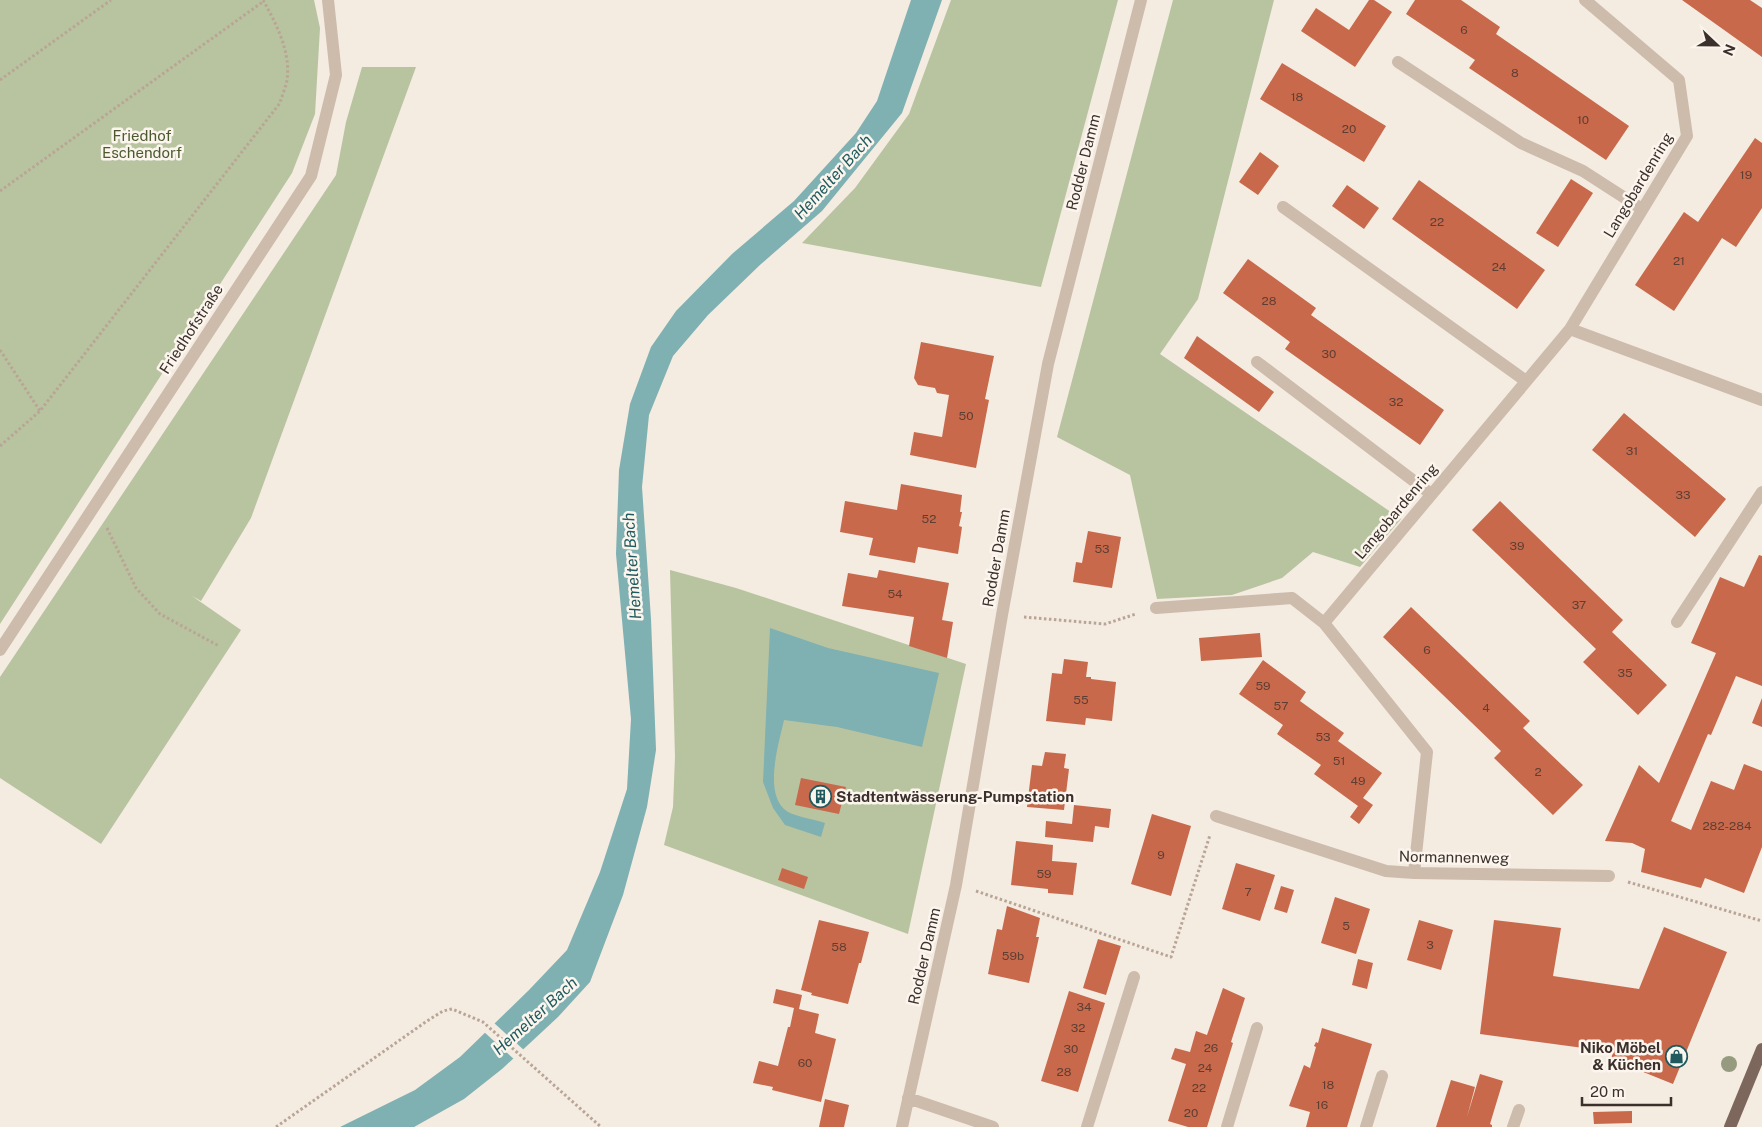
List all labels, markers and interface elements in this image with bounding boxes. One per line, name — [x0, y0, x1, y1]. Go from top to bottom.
north arrow — [1692, 20, 1742, 70]
house number: 6 — [1460, 23, 1468, 37]
text: N — [1720, 42, 1739, 58]
house number: 8 — [1511, 66, 1519, 80]
house number: 18 — [1291, 90, 1304, 104]
street label: Rodder Damm — [1063, 112, 1103, 212]
house number: 10 — [1577, 113, 1589, 127]
house number: 20 — [1342, 122, 1356, 136]
park label: Friedhof Eschendorf — [102, 127, 182, 161]
street label: Langobardenring — [1600, 129, 1676, 241]
water label: Hemelter Bach — [790, 131, 876, 223]
house number: 19 — [1740, 168, 1752, 182]
house number: 22 — [1430, 215, 1444, 229]
house number: 21 — [1673, 254, 1685, 268]
house number: 24 — [1492, 260, 1507, 274]
street label: Friedhofstraße — [156, 281, 226, 377]
house number: 28 — [1262, 294, 1277, 308]
house number: 30 — [1322, 347, 1336, 361]
house number: 32 — [1389, 395, 1403, 409]
house number: 50 — [958, 409, 974, 423]
house number: 31 — [1626, 444, 1638, 458]
street label: Langobardenring — [1351, 460, 1441, 562]
house number: 33 — [1675, 488, 1691, 502]
street label: Rodder Damm — [979, 508, 1013, 608]
water label: Hemelter Bach — [619, 512, 645, 620]
house number: 52 — [922, 512, 936, 526]
house number: 39 — [1510, 539, 1524, 553]
house number: 53 — [1094, 542, 1110, 556]
house number: 54 — [887, 587, 903, 601]
house number: 37 — [1572, 598, 1586, 612]
house number: 6 — [1423, 643, 1431, 657]
house number: 35 — [1617, 666, 1633, 680]
house number: 59 — [1255, 679, 1271, 693]
house number: 55 — [1073, 693, 1089, 707]
house number: 57 — [1274, 699, 1288, 713]
house number: 4 — [1482, 701, 1490, 715]
house number: 53 — [1315, 730, 1331, 744]
house number: 51 — [1333, 754, 1345, 768]
house number: 2 — [1534, 765, 1542, 779]
house number: 49 — [1350, 774, 1366, 788]
building icon: Stadtentwässerung-Pumpstation — [808, 784, 832, 808]
place label: Stadtentwässerung-Pumpstation — [836, 788, 1074, 805]
house number: 282-284 — [1702, 819, 1752, 833]
house number: 9 — [1157, 848, 1165, 862]
street label: Normannenweg — [1399, 848, 1509, 866]
house number: 59 — [1036, 867, 1052, 881]
house number: 7 — [1244, 885, 1252, 899]
street label: Rodder Damm — [905, 906, 943, 1006]
house number: 5 — [1342, 919, 1350, 933]
house number: 3 — [1426, 938, 1434, 952]
house number: 58 — [831, 940, 847, 954]
house number: 59b — [1002, 949, 1024, 963]
water label: Hemelter Bach — [489, 973, 581, 1059]
house number: 34 — [1076, 1000, 1092, 1014]
house number: 32 — [1071, 1021, 1085, 1035]
place label: Niko Möbel & Küchen — [1580, 1039, 1661, 1073]
house number: 26 — [1204, 1041, 1218, 1055]
house number: 30 — [1064, 1042, 1078, 1056]
shop icon: Niko Möbel & Küchen — [1665, 1044, 1689, 1068]
house number: 60 — [798, 1056, 812, 1070]
house number: 24 — [1198, 1061, 1213, 1075]
house number: 28 — [1057, 1065, 1072, 1079]
scale bar — [1582, 1074, 1671, 1106]
house number: 18 — [1322, 1078, 1335, 1092]
house number: 22 — [1192, 1081, 1206, 1095]
text: 20 m — [1590, 1083, 1625, 1100]
house number: 16 — [1316, 1098, 1328, 1112]
house number: 20 — [1184, 1106, 1198, 1120]

